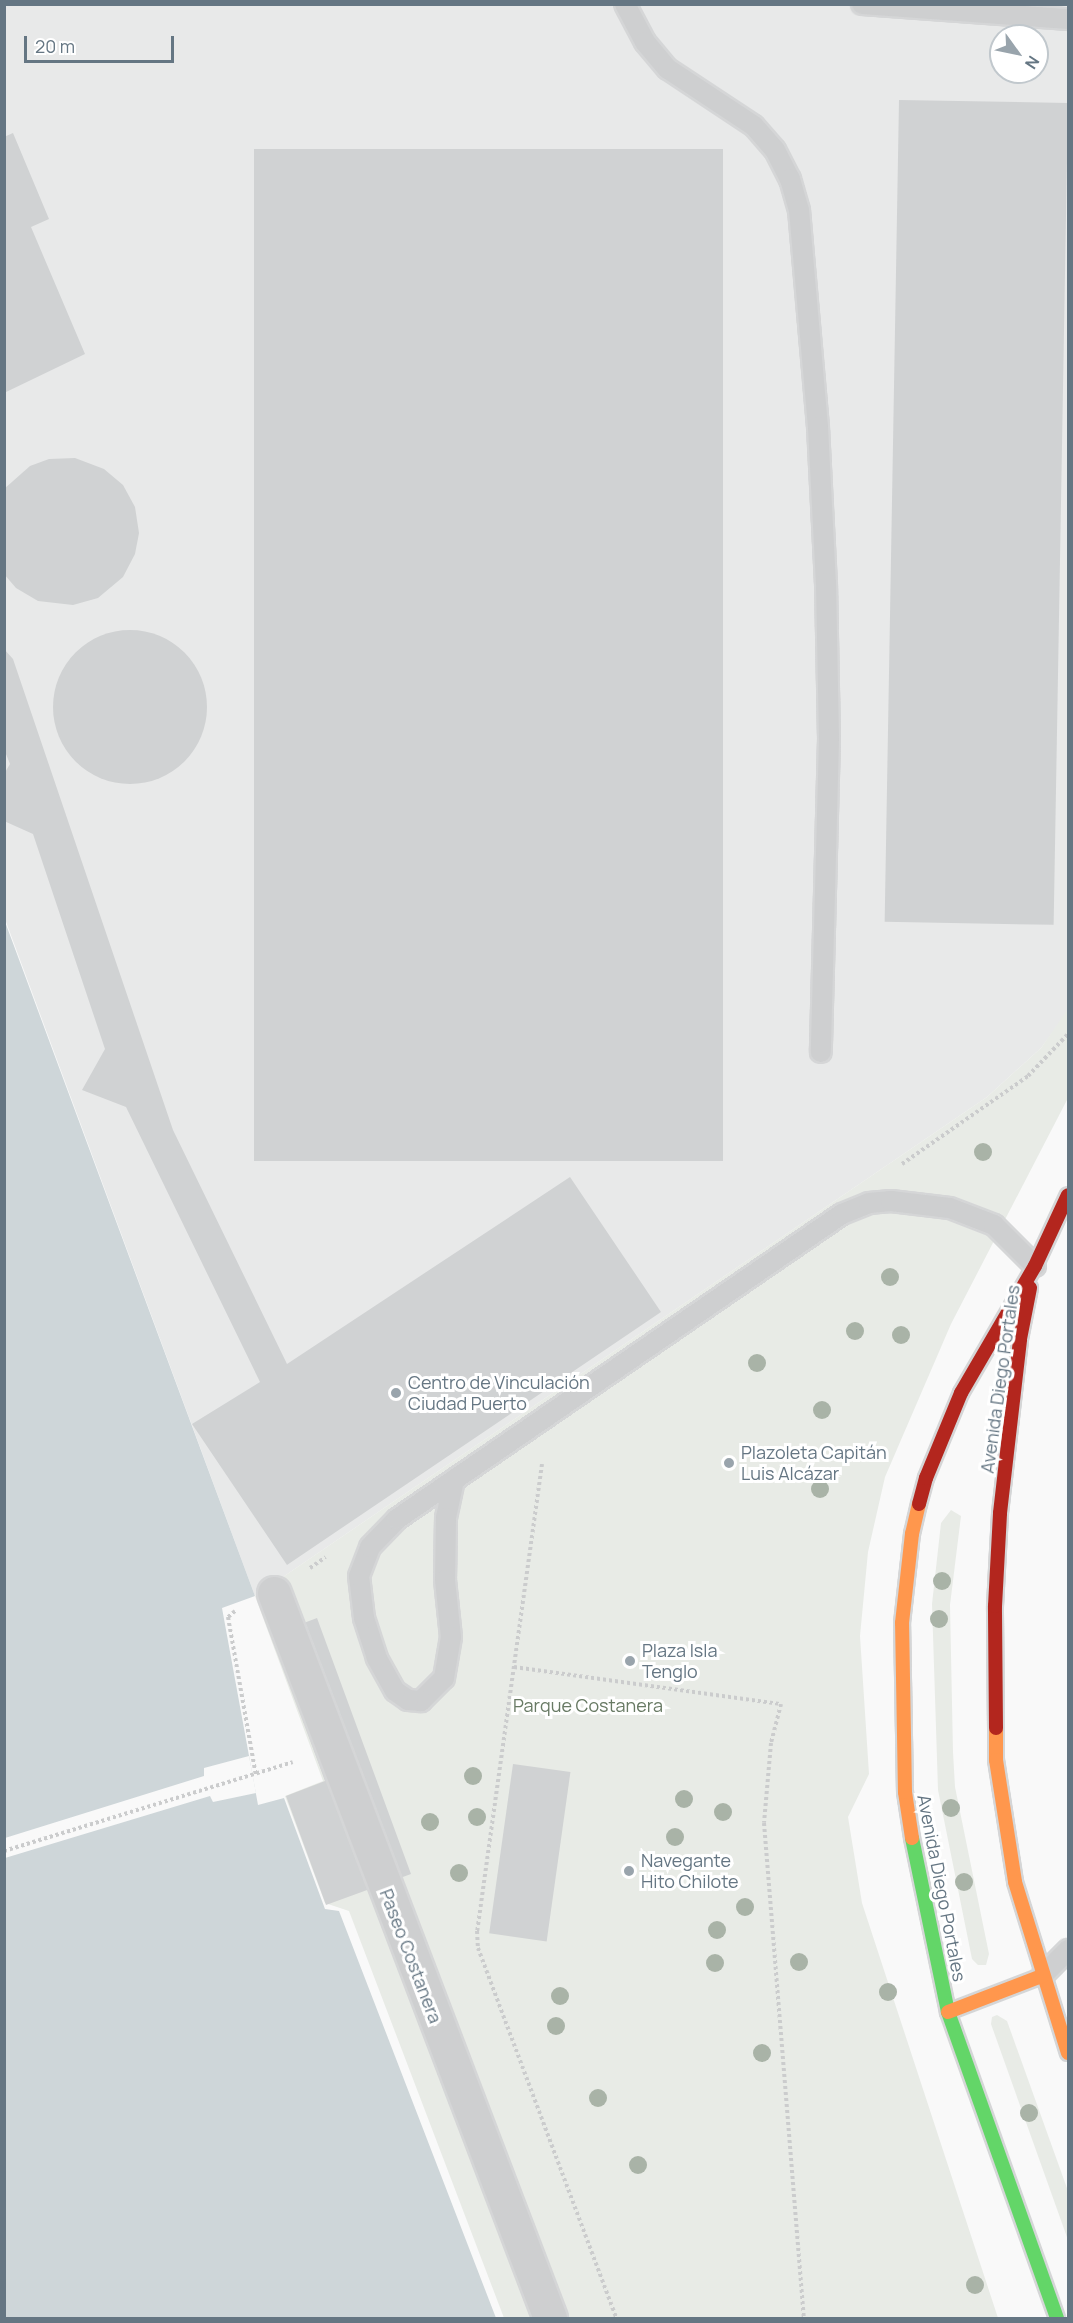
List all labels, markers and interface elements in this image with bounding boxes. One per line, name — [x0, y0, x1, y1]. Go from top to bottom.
scale bar — [27, 24, 177, 62]
north arrow — [989, 24, 1049, 84]
text: 20 m — [35, 34, 75, 58]
text: N — [1020, 52, 1045, 74]
street label: Avenida Diego Portales — [976, 1283, 1024, 1475]
place label: Centro de Vinculación Ciudad Puerto — [408, 1372, 590, 1414]
marker: Centro de Vinculación Ciudad Puerto — [389, 1386, 403, 1400]
place label: Plazoleta Capitán Luis Alcázar — [741, 1442, 887, 1484]
marker: Plazoleta Capitán Luis Alcázar — [722, 1456, 736, 1470]
place label: Plaza Isla Tenglo — [642, 1640, 718, 1682]
marker: Plaza Isla Tenglo — [623, 1654, 637, 1668]
park label: Parque Costanera — [513, 1694, 663, 1716]
street label: Avenida Diego Portales — [913, 1793, 971, 1983]
place label: Navegante Hito Chilote — [641, 1850, 739, 1892]
marker: Navegante Hito Chilote — [622, 1864, 636, 1878]
street label: Paseo Costanera — [375, 1886, 447, 2026]

